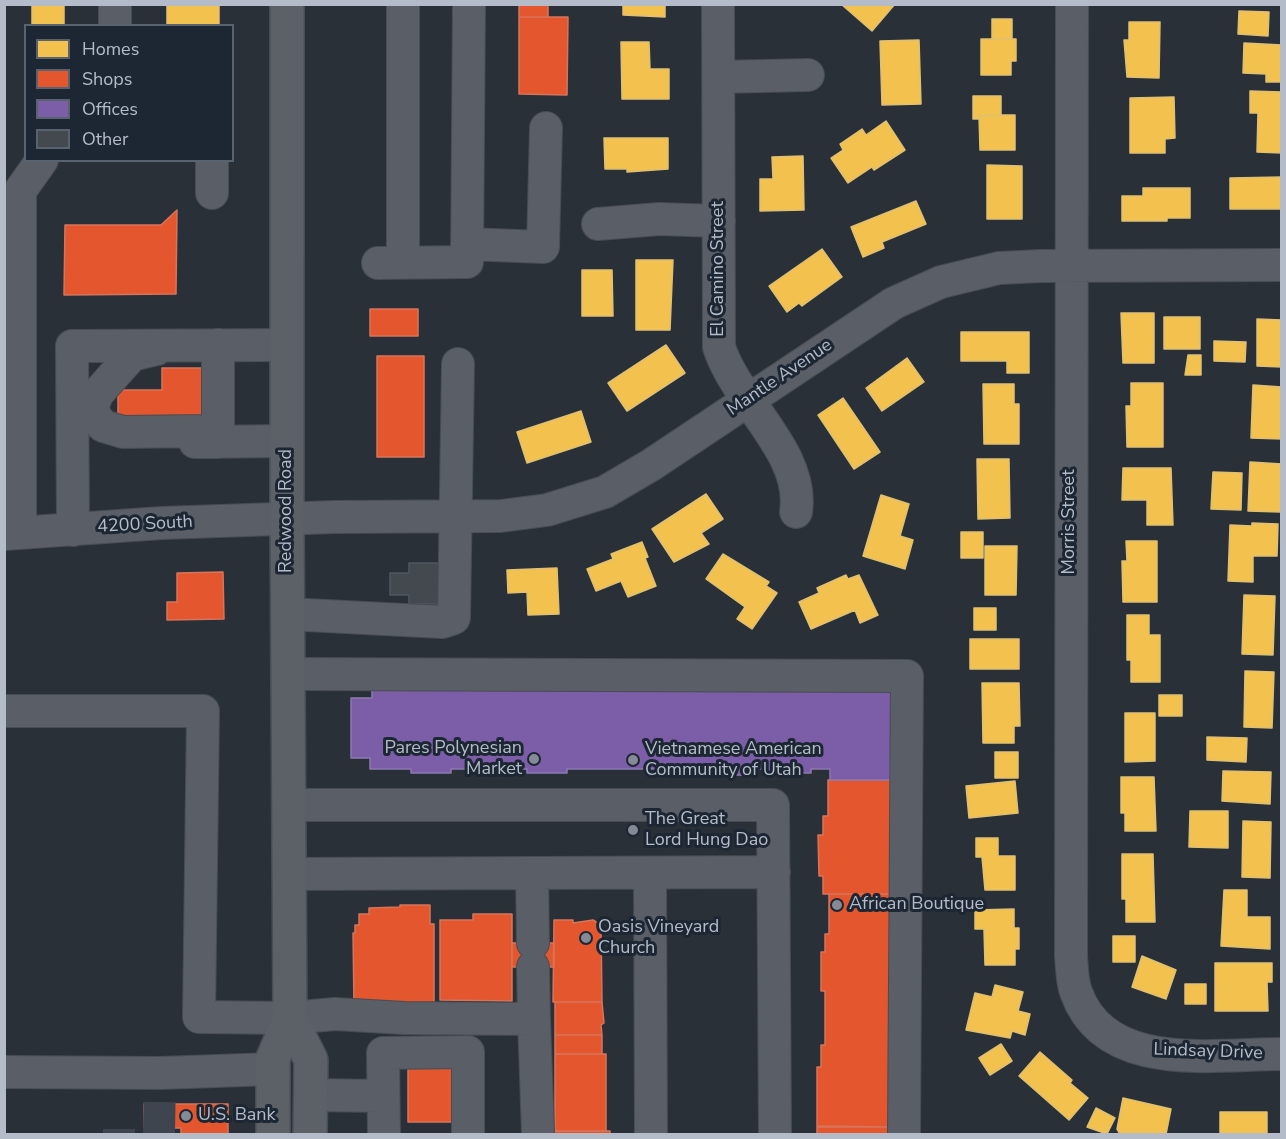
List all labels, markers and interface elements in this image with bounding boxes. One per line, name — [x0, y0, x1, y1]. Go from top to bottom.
legend — [24, 24, 234, 162]
text: Homes — [82, 37, 139, 61]
text: Shops — [82, 67, 132, 91]
text: Offices — [82, 97, 138, 121]
text: Other — [82, 127, 128, 151]
street label: El Camino Street — [708, 201, 730, 337]
street label: Mantle Avenue — [723, 335, 837, 421]
street label: Redwood Road — [276, 449, 298, 573]
street label: Morris Street — [1059, 470, 1081, 574]
street label: 4200 South — [97, 512, 193, 538]
place label: Pares Polynesian Market — [385, 738, 522, 780]
place label: Vietnamese American Community of Utah — [645, 739, 822, 782]
marker: Pares Polynesian Market — [527, 752, 541, 766]
marker: Vietnamese American Community of Utah — [626, 753, 640, 767]
place label: The Great Lord Hung Dao — [645, 809, 768, 852]
marker: The Great Lord Hung Dao — [626, 823, 640, 837]
place label: African Boutique — [849, 894, 984, 916]
marker: African Boutique — [830, 898, 844, 912]
place label: Oasis Vineyard Church — [598, 917, 719, 960]
marker: Oasis Vineyard Church — [579, 931, 593, 945]
street label: Lindsay Drive — [1153, 1039, 1263, 1065]
place label: U.S. Bank — [198, 1105, 276, 1127]
marker: U.S. Bank — [179, 1109, 193, 1123]

